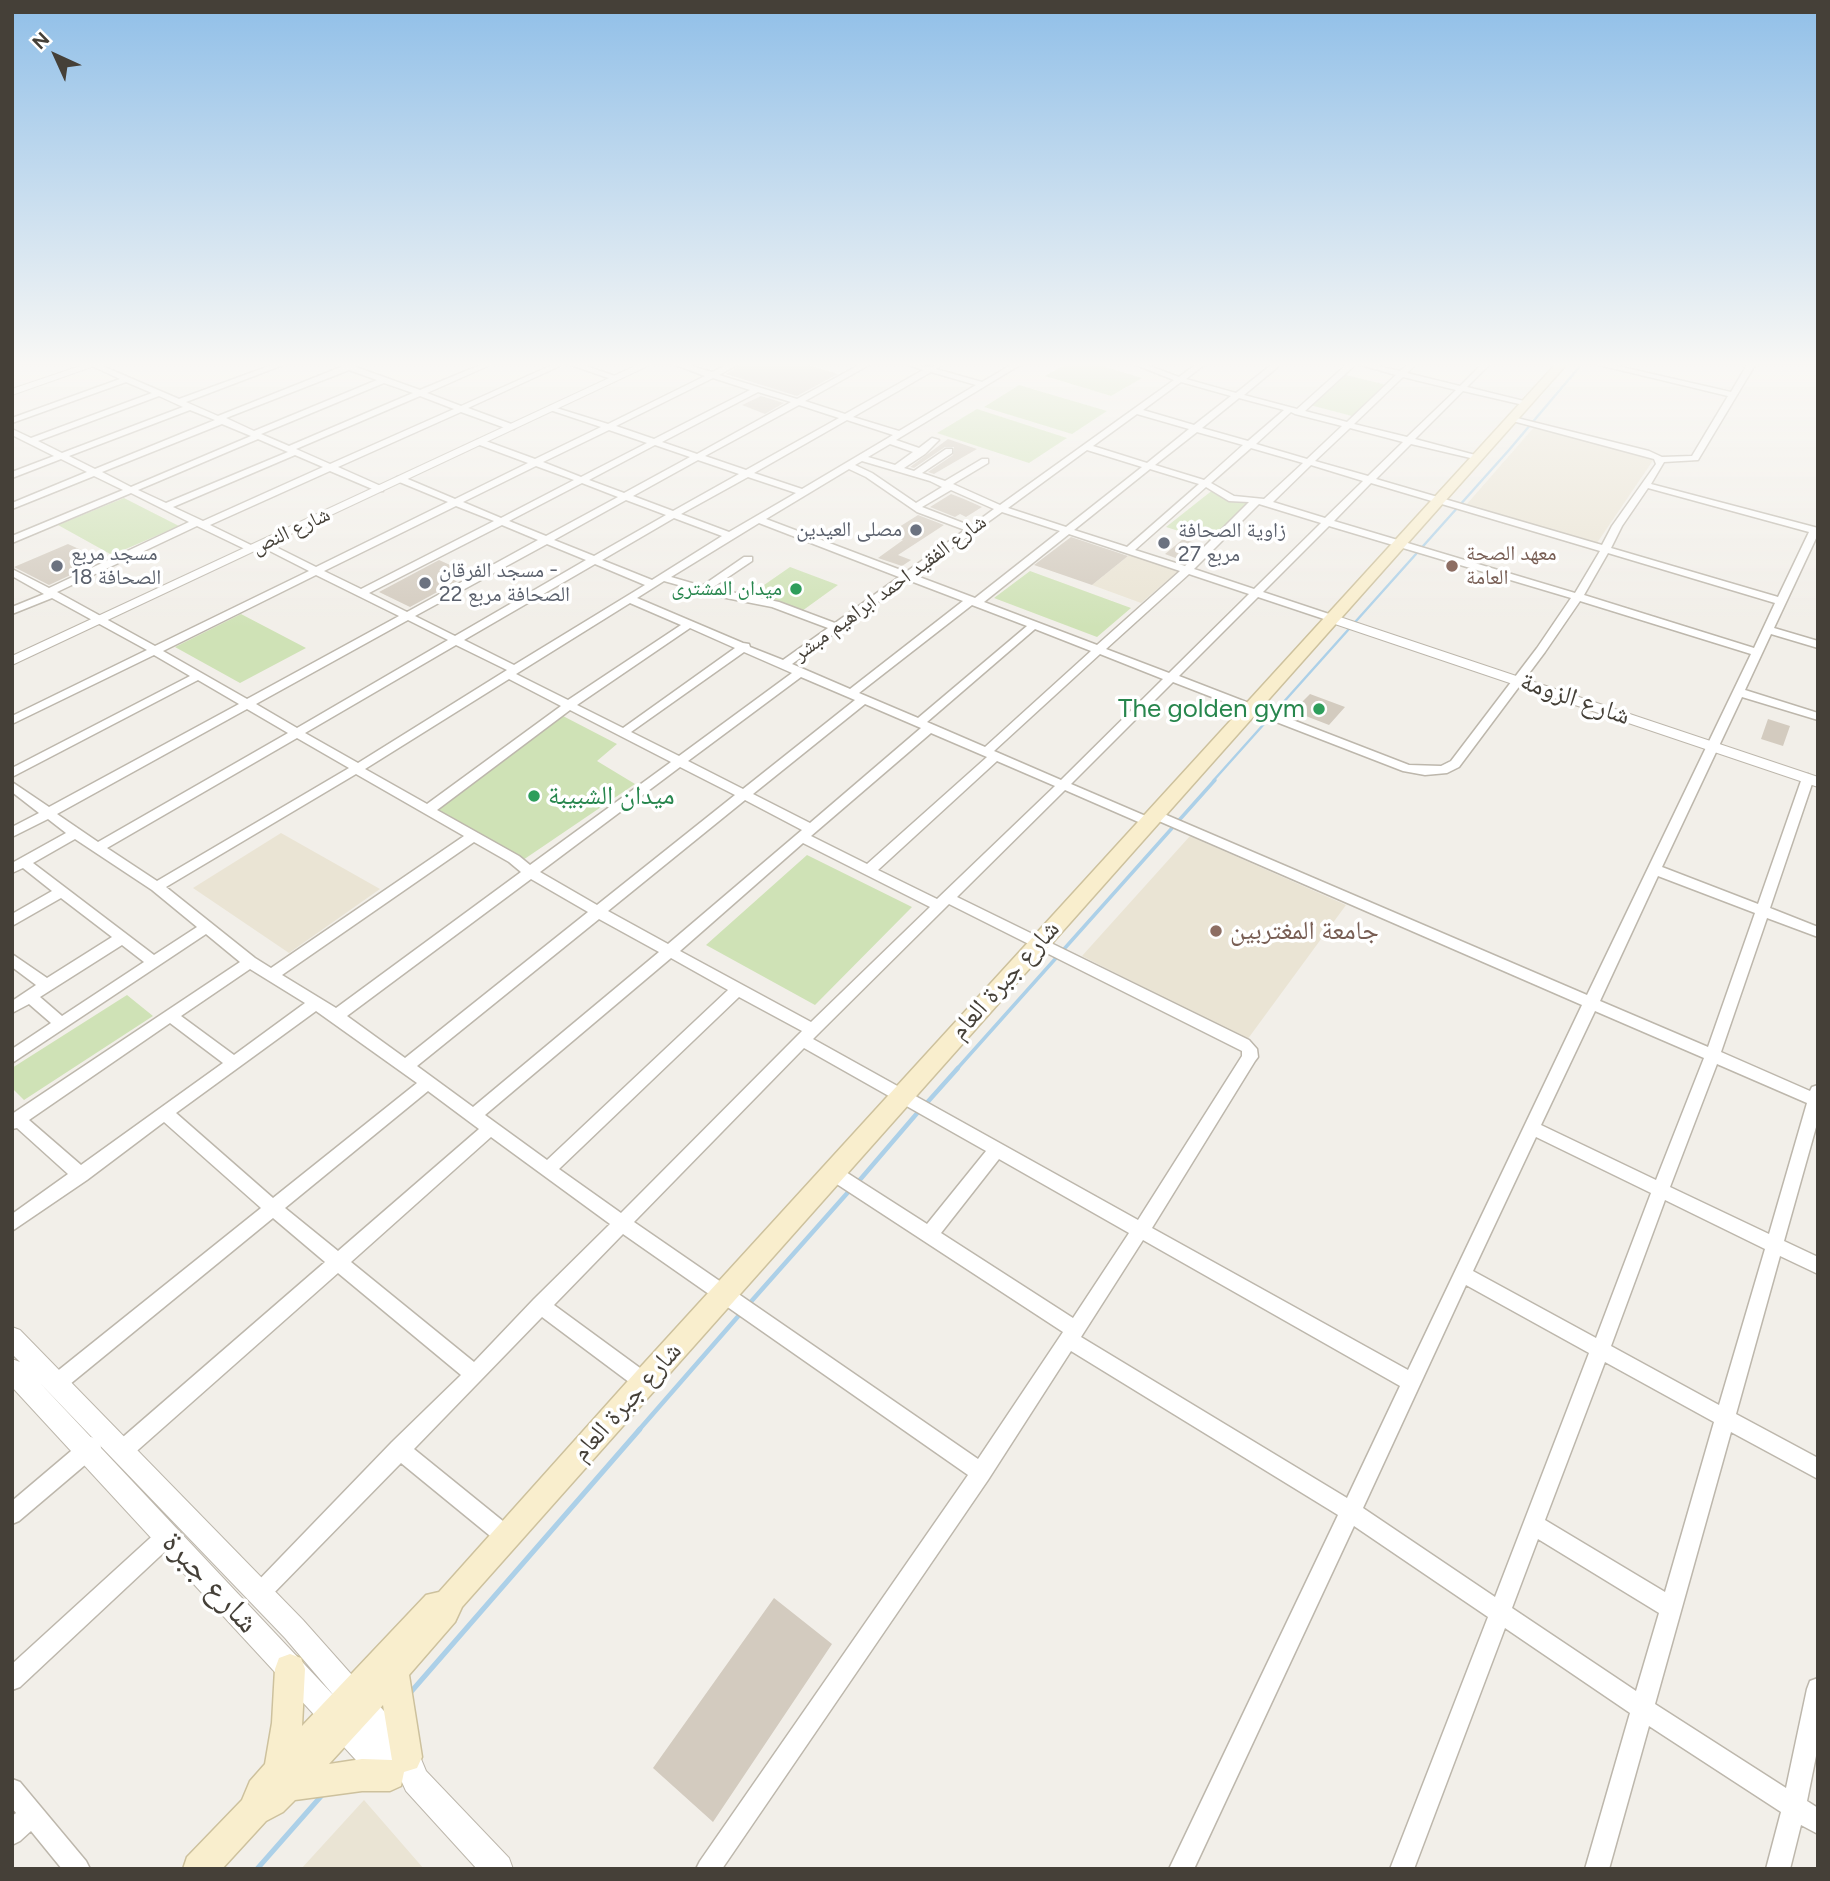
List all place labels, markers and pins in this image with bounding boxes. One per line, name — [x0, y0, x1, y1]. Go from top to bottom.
place label: مصلى العيدين — [796, 517, 902, 543]
place label: زاوية الصحافة مربع 27 — [1178, 518, 1286, 568]
marker: مصلى العيدين — [908, 522, 924, 538]
marker: زاوية الصحافة مربع 27 — [1156, 535, 1172, 551]
place label: مسجد مربع 18 الصحافة — [71, 541, 161, 591]
place label: معهد الصحة العامة — [1466, 541, 1557, 591]
marker: مسجد مربع 18 الصحافة — [49, 558, 65, 574]
place label: مسجد الفرقان - الصحافة مربع 22 — [439, 558, 570, 608]
marker: معهد الصحة العامة — [1444, 558, 1460, 574]
marker: مسجد الفرقان - الصحافة مربع 22 — [417, 575, 433, 591]
place label: ميدان المشترى — [671, 576, 782, 602]
marker: ميدان المشترى — [788, 581, 804, 597]
place label: The golden gym — [1118, 693, 1305, 725]
marker: The golden gym — [1311, 701, 1327, 717]
place label: ميدان الشبيبة — [548, 780, 675, 812]
marker: ميدان الشبيبة — [526, 788, 542, 804]
place label: جامعة المغتربين — [1230, 915, 1379, 947]
marker: جامعة المغتربين — [1208, 923, 1224, 939]

